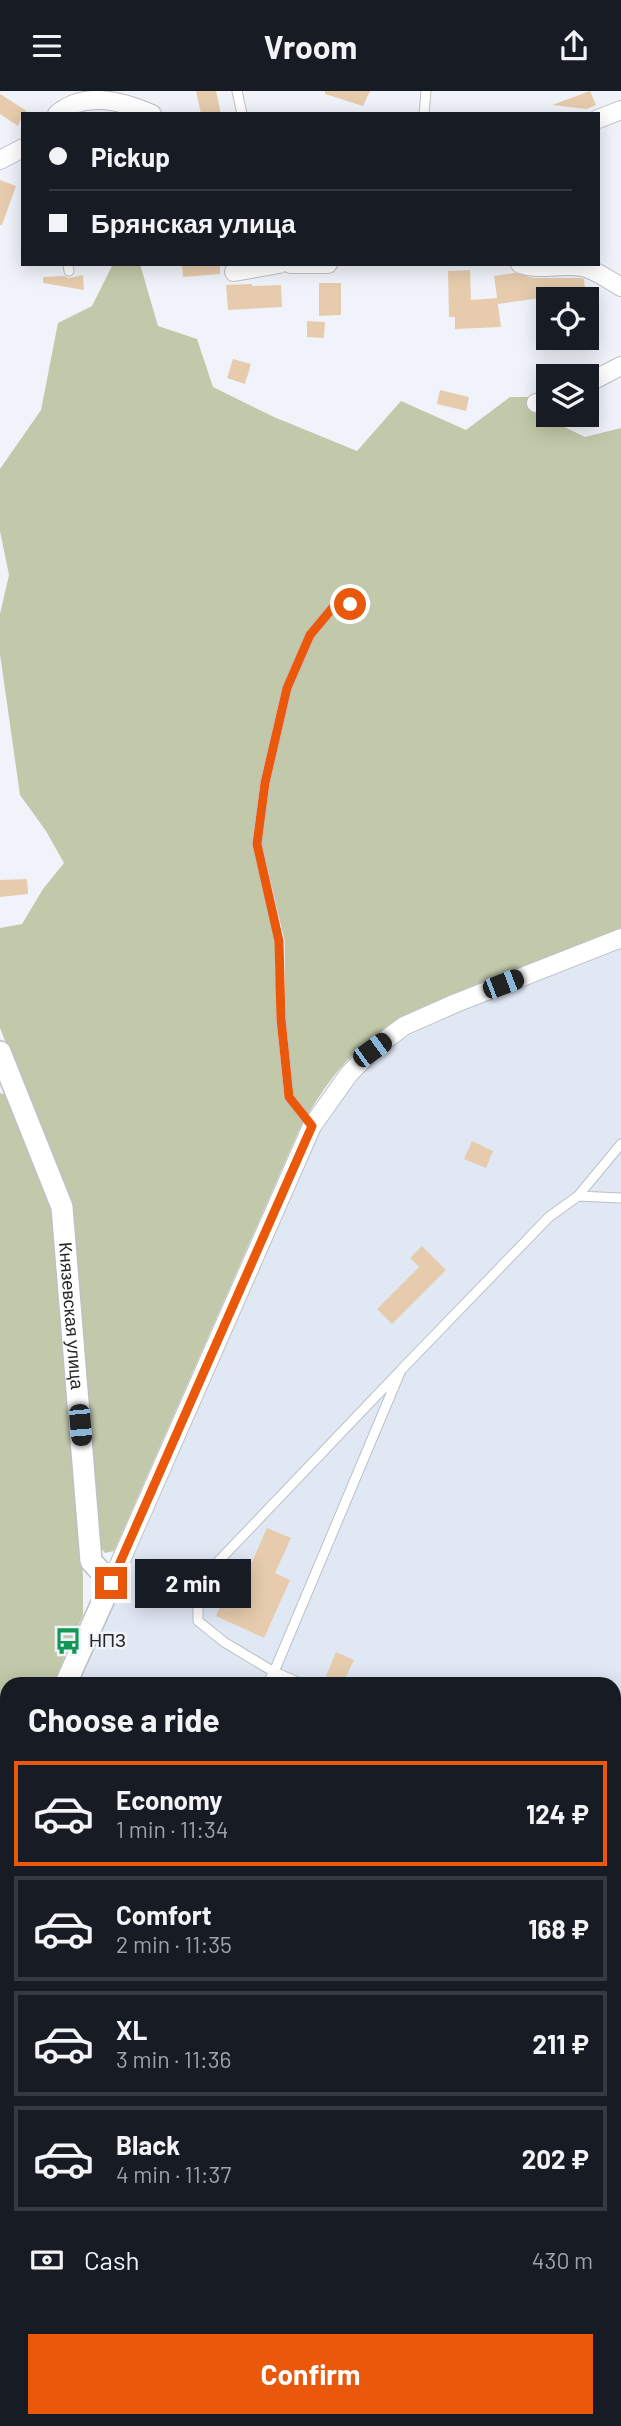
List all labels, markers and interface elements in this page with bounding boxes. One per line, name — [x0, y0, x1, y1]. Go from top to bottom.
icon: menu — [28, 27, 66, 65]
text: Vroom — [264, 27, 357, 65]
icon: share — [555, 27, 593, 65]
text: Pickup — [91, 141, 170, 172]
text: Брянская улица — [91, 207, 296, 238]
map controls — [536, 287, 599, 427]
button: locate — [536, 287, 599, 350]
button: layers — [536, 364, 599, 427]
route start — [334, 588, 366, 620]
car — [480, 967, 527, 1001]
car — [349, 1029, 396, 1071]
street label: Князевская улица — [55, 1241, 89, 1391]
car — [68, 1403, 93, 1447]
callout: 2 min — [136, 1559, 251, 1607]
route end — [95, 1567, 127, 1599]
text: 2 min — [165, 1569, 221, 1597]
bus stop icon: НПЗ — [53, 1626, 83, 1656]
place label: НПЗ — [89, 1629, 126, 1651]
text: Choose a ride — [28, 1700, 220, 1738]
icon: car — [32, 1782, 95, 1845]
text: Economy — [116, 1784, 222, 1815]
text: 124 ₽ — [526, 1798, 589, 1829]
text: 1 min · 11:34 — [116, 1815, 228, 1843]
icon: car — [32, 1897, 95, 1960]
text: Comfort — [116, 1899, 212, 1930]
text: 168 ₽ — [528, 1913, 589, 1944]
text: 2 min · 11:35 — [116, 1930, 232, 1958]
icon: car — [32, 2012, 95, 2075]
text: XL — [116, 2014, 147, 2045]
text: 211 ₽ — [533, 2028, 589, 2059]
text: 3 min · 11:36 — [116, 2045, 231, 2073]
icon: car — [32, 2127, 95, 2190]
text: Black — [116, 2129, 180, 2160]
text: 202 ₽ — [522, 2143, 589, 2174]
text: 4 min · 11:37 — [116, 2160, 231, 2188]
icon: cash — [28, 2241, 66, 2279]
text: Cash — [84, 2244, 139, 2275]
text: 430 m — [532, 2246, 593, 2274]
button: Confirm — [28, 2334, 593, 2414]

